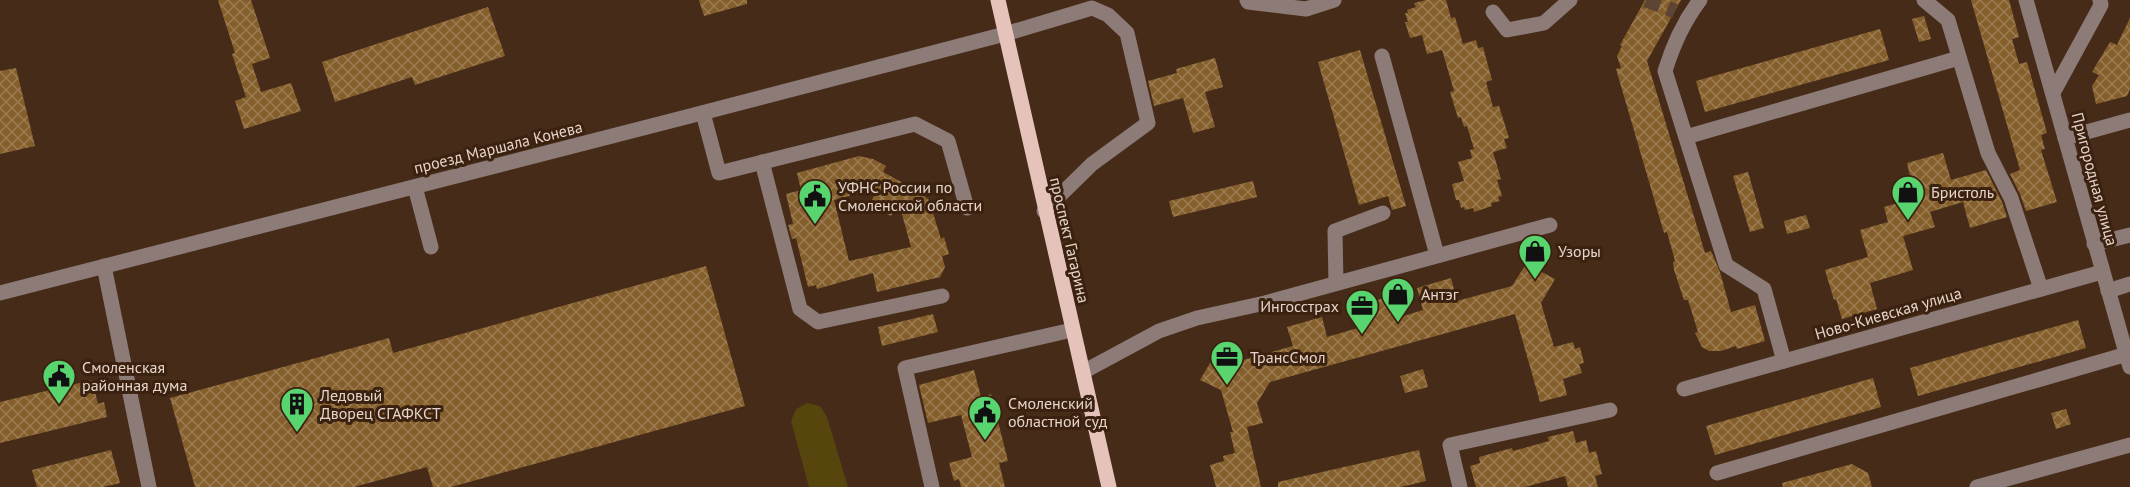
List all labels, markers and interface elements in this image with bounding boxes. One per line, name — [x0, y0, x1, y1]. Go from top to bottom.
street label: Пригородная улица — [2068, 110, 2122, 248]
street label: проезд Маршала Конева — [412, 116, 584, 178]
shop icon: Бристоль — [1890, 174, 1926, 221]
street label: проспект Гагарина — [1046, 175, 1094, 305]
place label: УФНС России по Смоленской области — [838, 177, 982, 215]
public building icon: УФНС России по Смоленской области — [797, 178, 833, 225]
place label: Бристоль — [1931, 182, 1994, 202]
shop icon: Узоры — [1517, 233, 1553, 280]
place label: Узоры — [1558, 241, 1601, 261]
shop icon: Антэг — [1380, 276, 1416, 323]
street label: Ново-Киевская улица — [1812, 282, 1964, 344]
place label: Антэг — [1421, 284, 1459, 304]
office icon: Ингосстрах — [1344, 288, 1380, 335]
place label: Ингосстрах — [1260, 296, 1339, 316]
office icon: ТрансСмол — [1209, 339, 1245, 386]
place label: ТрансСмол — [1250, 347, 1326, 367]
place label: Смоленская районная дума — [82, 357, 187, 395]
public building icon: Смоленская районная дума — [41, 358, 77, 405]
place label: Ледовый Дворец СГАФКСТ — [319, 385, 441, 423]
building icon: Ледовый Дворец СГАФКСТ — [279, 386, 315, 433]
place label: Смоленский областной суд — [1008, 393, 1108, 431]
public building icon: Смоленский областной суд — [967, 394, 1003, 441]

